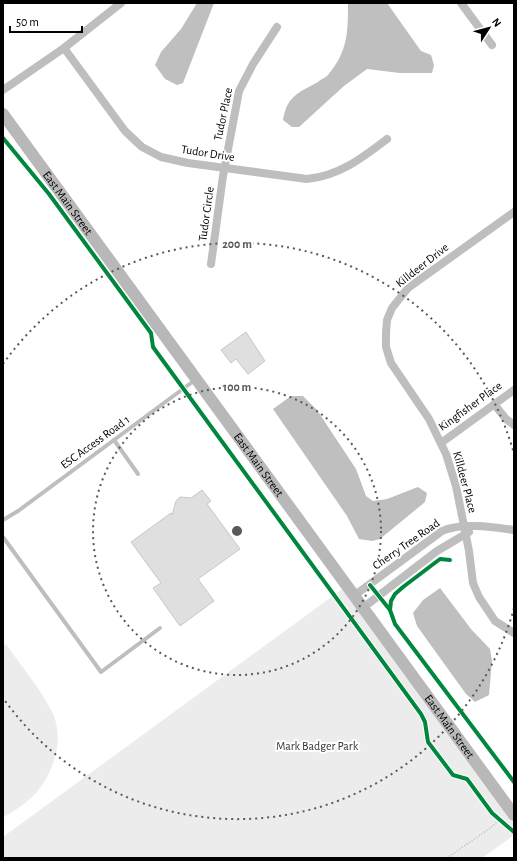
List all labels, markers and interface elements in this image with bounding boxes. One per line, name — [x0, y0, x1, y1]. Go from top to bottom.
scale bar — [10, 8, 82, 34]
north arrow — [469, 8, 509, 48]
text: 50 m — [16, 16, 39, 28]
text: N — [490, 16, 503, 29]
street label: Tudor Place — [212, 86, 234, 142]
street label: Tudor Drive — [180, 143, 236, 163]
street label: East Main Street — [41, 169, 95, 237]
street label: Tudor Circle — [196, 186, 216, 242]
text: 200 m — [222, 238, 252, 250]
street label: Killdeer Drive — [393, 241, 451, 289]
street label: Kingfisher Place — [436, 379, 504, 433]
text: 100 m — [223, 381, 251, 393]
street label: ESC Access Road 1 — [58, 413, 132, 471]
street label: East Main Street — [232, 431, 286, 499]
street label: Killdeer Place — [451, 450, 479, 514]
street label: Cherry Tree Road — [370, 516, 442, 572]
centre of rings — [230, 524, 244, 538]
street label: East Main Street — [422, 692, 477, 761]
park label: Mark Badger Park — [276, 740, 359, 752]

